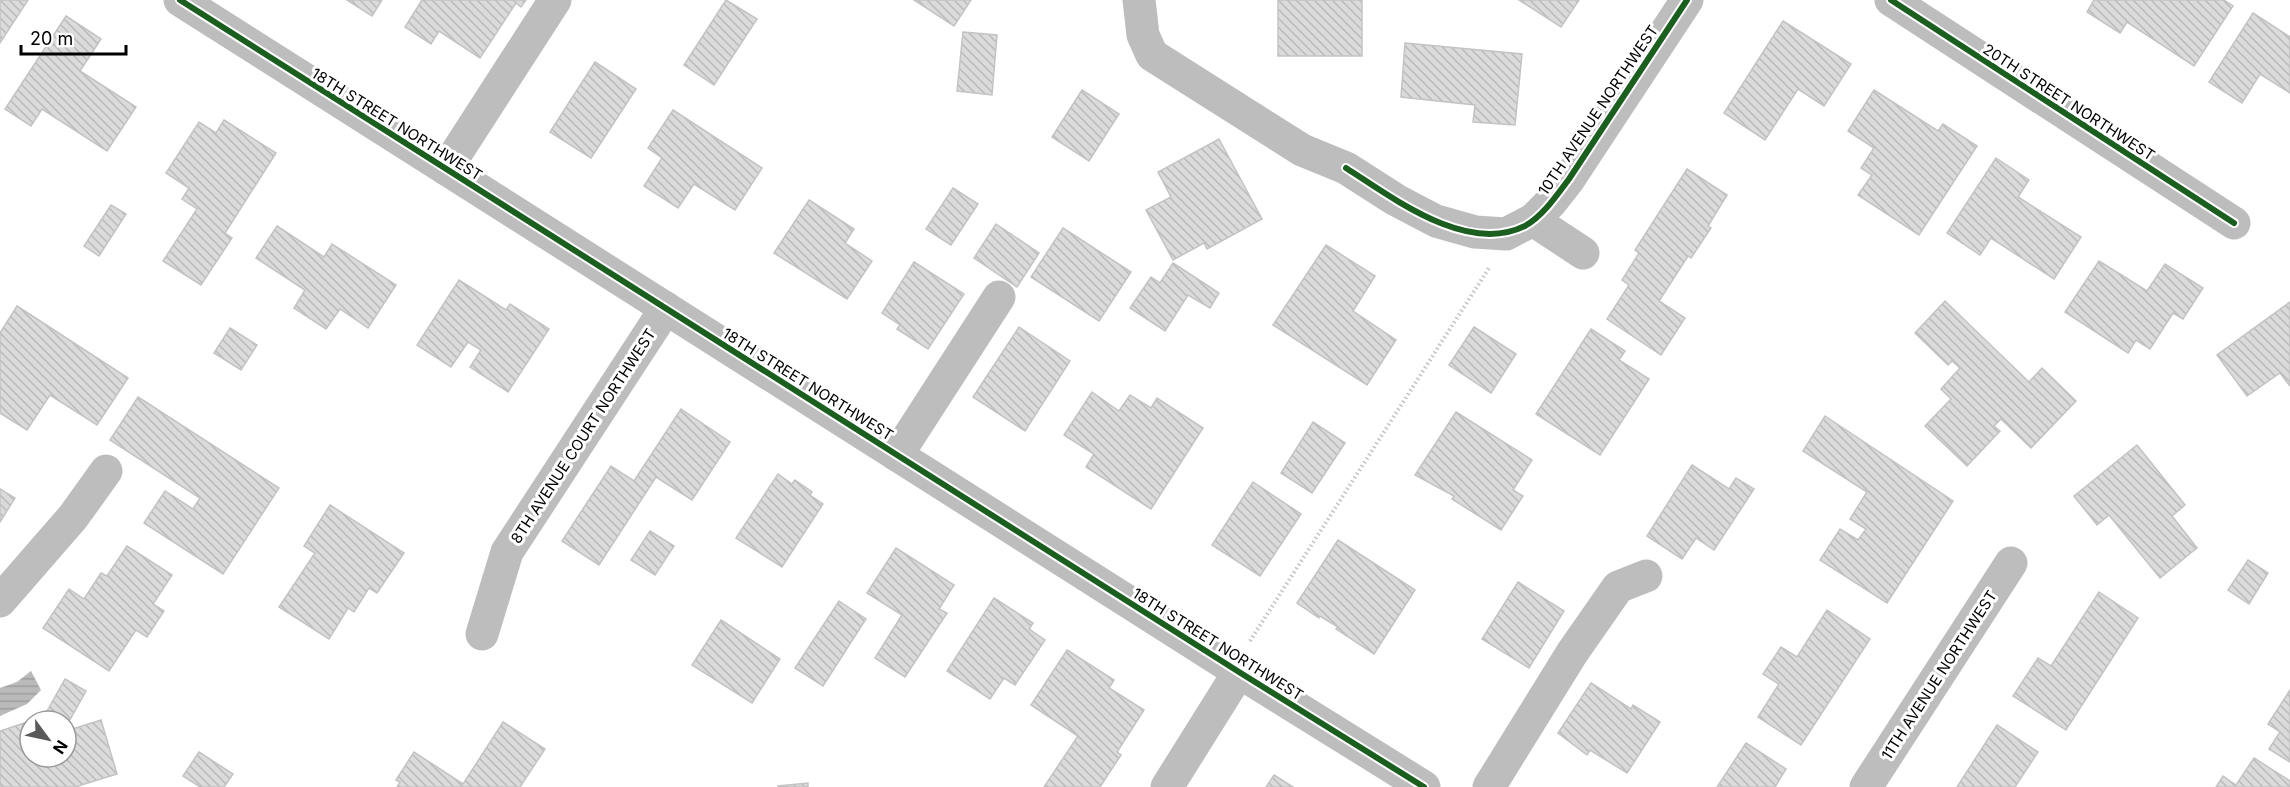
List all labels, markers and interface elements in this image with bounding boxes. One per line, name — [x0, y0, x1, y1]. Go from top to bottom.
scale bar — [21, 18, 126, 56]
street label: 10TH AVENUE NORTHWEST — [1534, 21, 1662, 199]
text: 20 m — [30, 28, 73, 49]
street label: 20TH STREET NORTHWEST — [1980, 39, 2158, 165]
street label: 18TH STREET NORTHWEST — [308, 64, 486, 184]
street label: 18TH STREET NORTHWEST — [719, 324, 897, 444]
street label: 8TH AVENUE COURT NORTHWEST — [506, 325, 660, 547]
street label: 18TH STREET NORTHWEST — [1129, 584, 1307, 704]
street label: 11TH AVENUE NORTHWEST — [1877, 587, 2001, 763]
north arrow — [18, 709, 78, 769]
text: N — [49, 737, 72, 758]

